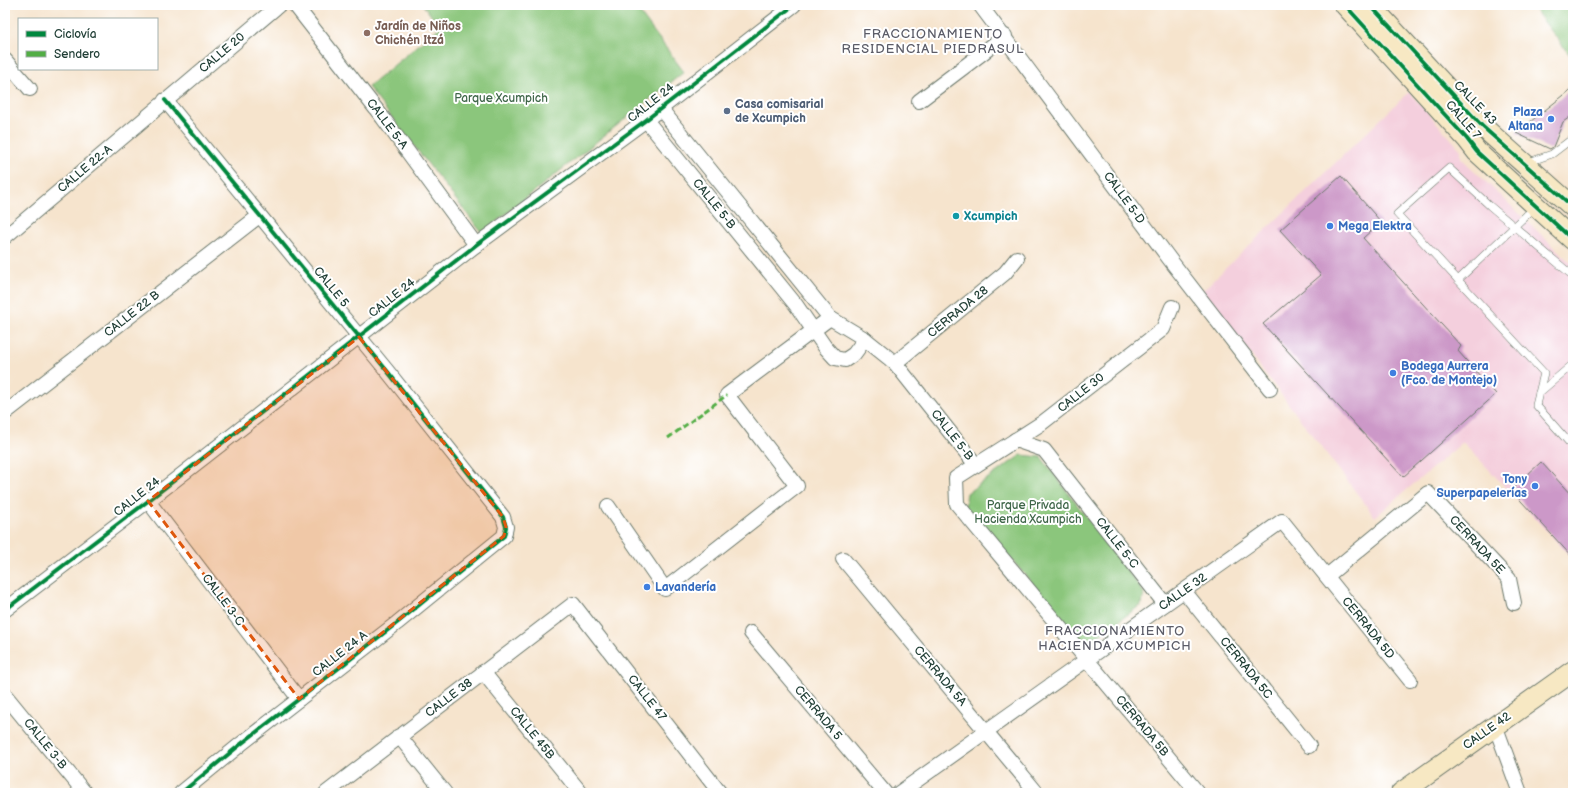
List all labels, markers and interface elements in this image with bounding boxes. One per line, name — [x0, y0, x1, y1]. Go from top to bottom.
legend — [18, 18, 158, 70]
place label: Jardín de Niños Chichén Itzá — [375, 19, 461, 48]
district label: FRACCIONAMIENTO RESIDENCIAL PIEDRASUL — [841, 26, 1025, 57]
text: Ciclovía — [54, 27, 97, 42]
marker: Jardín de Niños Chichén Itzá — [362, 28, 372, 38]
street label: CALLE 20 — [196, 30, 248, 76]
text: Sendero — [54, 47, 100, 62]
street label: CALLE 43 — [1450, 78, 1500, 128]
street label: CALLE 24 — [625, 80, 678, 126]
park label: Parque Xcumpich — [454, 91, 548, 106]
street label: CALLE 5-A — [363, 96, 411, 153]
place label: Casa comisarial de Xcumpich — [735, 97, 823, 126]
street label: CALLE 7 — [1442, 98, 1484, 143]
place label: Plaza Altana — [1507, 105, 1543, 134]
marker: Casa comisarial de Xcumpich — [722, 106, 732, 116]
marker: Plaza Altana — [1546, 114, 1556, 124]
street label: CALLE 22-A — [55, 141, 116, 196]
street label: CALLE 5-D — [1100, 169, 1148, 227]
street label: CALLE 5-B — [689, 176, 739, 232]
place label: Xcumpich — [964, 209, 1018, 224]
marker: Xcumpich — [951, 211, 961, 221]
place label: Mega Elektra — [1338, 219, 1412, 234]
marker: Mega Elektra — [1325, 221, 1335, 231]
street label: CALLE 5 — [310, 264, 352, 310]
street label: CALLE 24 — [366, 275, 419, 321]
street label: CERRADA 28 — [925, 283, 991, 341]
street label: CALLE 22 B — [101, 288, 163, 340]
place label: Bodega Aurrera (Fco. de Montejo) — [1401, 359, 1497, 388]
marker: Bodega Aurrera (Fco. de Montejo) — [1388, 368, 1398, 378]
street label: CALLE 30 — [1055, 370, 1107, 416]
street label: CALLE 5-B — [928, 407, 976, 463]
place label: Tony Superpapelerías — [1436, 472, 1527, 501]
street label: CALLE 24 — [111, 474, 164, 520]
marker: Tony Superpapelerías — [1530, 481, 1540, 491]
park label: Parque Privada Hacienda Xcumpich — [974, 498, 1082, 527]
street label: CERRADA 5E — [1446, 513, 1508, 577]
street label: CALLE 5-C — [1092, 514, 1142, 572]
street label: CALLE 32 — [1156, 570, 1210, 614]
street label: CALLE 3-C — [199, 571, 248, 629]
place label: Lavandería — [655, 580, 716, 595]
marker: Lavandería — [642, 582, 652, 592]
street label: CERRADA 5D — [1338, 594, 1398, 662]
district label: FRACCIONAMIENTO HACIENDA XCUMPICH — [1038, 623, 1192, 654]
street label: CALLE 24 A — [310, 627, 371, 680]
street label: CERRADA 5C — [1217, 634, 1276, 702]
street label: CERRADA 5A — [910, 643, 970, 710]
street label: CALLE 47 — [624, 672, 670, 724]
street label: CALLE 38 — [422, 675, 476, 721]
street label: CERRADA 5 — [791, 683, 845, 743]
street label: CERRADA 5B — [1112, 692, 1172, 760]
street label: CALLE 45B — [506, 704, 558, 762]
street label: CALLE 42 — [1460, 709, 1514, 753]
street label: CALLE 3-B — [20, 716, 70, 772]

